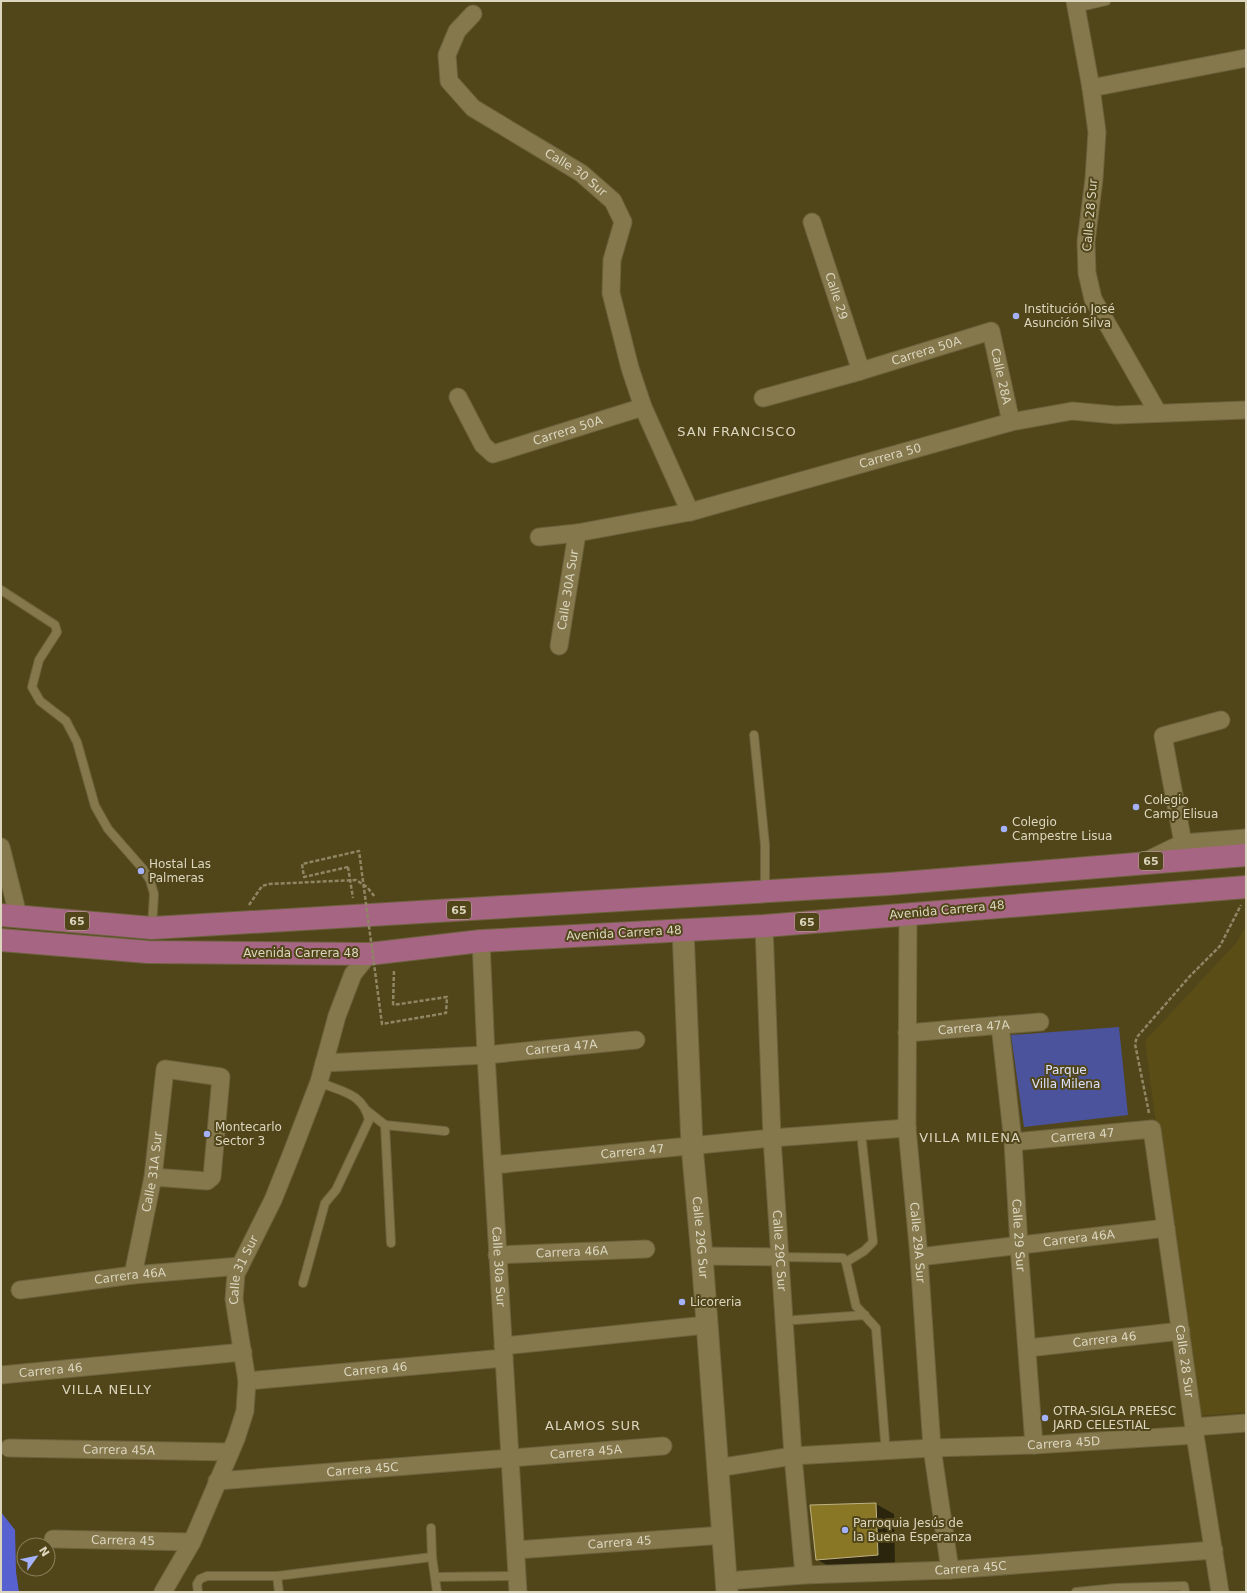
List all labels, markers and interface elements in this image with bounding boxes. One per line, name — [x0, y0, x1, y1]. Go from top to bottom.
street label: Calle 30 Sur — [542, 146, 610, 199]
street label: Calle 28 Sur — [1080, 178, 1100, 252]
street label: Calle 29 — [822, 271, 851, 322]
place label: Institución José Asunción Silva — [1024, 302, 1115, 330]
marker: Institución José Asunción Silva — [1011, 311, 1021, 321]
street label: Carrera 50A — [890, 333, 964, 368]
street label: Calle 28A — [988, 347, 1014, 406]
street label: Carrera 50A — [531, 413, 605, 448]
district label: SAN FRANCISCO — [677, 424, 797, 439]
street label: Carrera 50 — [857, 441, 923, 471]
street label: Calle 30A Sur — [555, 548, 581, 631]
place label: Colegio Camp Elisua — [1144, 793, 1218, 821]
marker: Colegio Camp Elisua — [1131, 802, 1141, 812]
place label: Colegio Campestre Lisua — [1012, 815, 1112, 843]
marker: Colegio Campestre Lisua — [999, 824, 1009, 834]
road number: 65 — [1139, 852, 1163, 870]
place label: Hostal Las Palmeras — [149, 857, 211, 885]
marker: Hostal Las Palmeras — [136, 866, 146, 876]
street label: Avenida Carrera 48 — [889, 898, 1005, 922]
road number: 65 — [447, 901, 471, 919]
road number: 65 — [65, 912, 89, 930]
road number: 65 — [795, 913, 819, 931]
street label: Avenida Carrera 48 — [566, 923, 682, 943]
street label: Avenida Carrera 48 — [243, 946, 359, 960]
street label: Carrera 47A — [937, 1017, 1011, 1037]
street label: Carrera 47A — [525, 1037, 599, 1058]
park label: Parque Villa Milena — [1032, 1063, 1100, 1091]
place label: Montecarlo Sector 3 — [215, 1120, 282, 1148]
street label: Carrera 47 — [1050, 1126, 1115, 1145]
marker: Montecarlo Sector 3 — [202, 1129, 212, 1139]
district label: VILLA MILENA — [919, 1130, 1021, 1145]
street label: Calle 31A Sur — [139, 1131, 165, 1213]
street label: Carrera 47 — [600, 1141, 665, 1162]
street label: Calle 29G Sur — [690, 1196, 711, 1279]
street label: Calle 29 Sur — [1009, 1198, 1028, 1272]
street label: Calle 29A Sur — [907, 1201, 928, 1283]
street label: Calle 29C Sur — [770, 1210, 789, 1292]
street label: Calle 30a Sur — [489, 1226, 508, 1307]
street label: Carrera 46A — [1042, 1227, 1116, 1249]
street label: Calle 31 Sur — [227, 1233, 261, 1306]
street label: Carrera 46A — [536, 1244, 609, 1260]
street label: Carrera 46A — [93, 1265, 167, 1287]
place label: Licoreria — [690, 1295, 742, 1309]
marker: Licoreria — [677, 1297, 687, 1307]
street label: Calle 28 Sur — [1173, 1324, 1197, 1398]
street label: Carrera 46 — [1072, 1329, 1137, 1350]
street label: Carrera 46 — [18, 1360, 83, 1380]
street label: Carrera 46 — [343, 1360, 408, 1379]
district label: VILLA NELLY — [62, 1382, 152, 1397]
place label: OTRA-SIGLA PREESC JARD CELESTIAL — [1052, 1404, 1176, 1432]
marker: OTRA-SIGLA PREESC JARD CELESTIAL — [1040, 1413, 1050, 1423]
district label: ALAMOS SUR — [545, 1418, 641, 1433]
street label: Carrera 45D — [1027, 1434, 1101, 1452]
street label: Carrera 45A — [83, 1442, 156, 1458]
street label: Carrera 45A — [549, 1442, 623, 1462]
street label: Carrera 45C — [326, 1460, 399, 1479]
place label: Parroquia Jesús de la Buena Esperanza — [853, 1516, 972, 1544]
marker: Parroquia Jesús de la Buena Esperanza — [840, 1525, 850, 1535]
street label: Carrera 45 — [91, 1533, 155, 1548]
street label: Carrera 45 — [587, 1533, 652, 1552]
north arrow — [16, 1537, 56, 1577]
text: N — [36, 1544, 52, 1559]
street label: Carrera 45C — [934, 1559, 1007, 1578]

